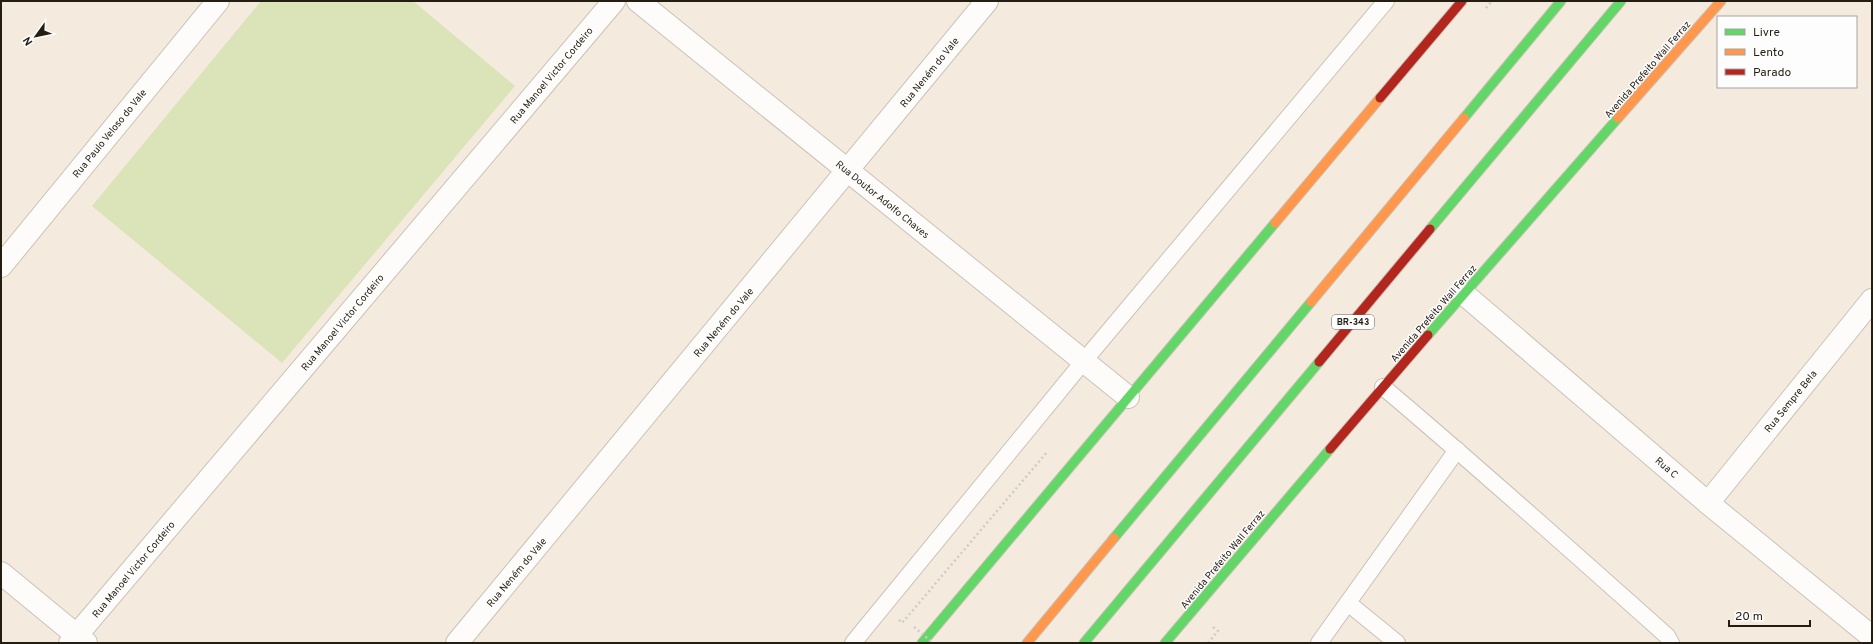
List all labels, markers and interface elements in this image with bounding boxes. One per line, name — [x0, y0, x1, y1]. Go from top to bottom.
north arrow — [16, 16, 56, 56]
legend — [1717, 16, 1857, 88]
street label: Avenida Prefeito Wall Ferraz — [1602, 19, 1694, 121]
street label: Rua Manoel Victor Cordeiro — [508, 25, 597, 127]
text: Livre — [1753, 25, 1780, 41]
text: N — [20, 34, 36, 48]
street label: Rua Neném do Vale — [898, 35, 962, 111]
text: Lento — [1753, 45, 1784, 61]
text: Parado — [1753, 65, 1791, 81]
street label: Rua Paulo Veloso do Vale — [70, 87, 150, 181]
street label: Rua Doutor Adolfo Chaves — [833, 158, 932, 242]
street label: Avenida Prefeito Wall Ferraz — [1388, 263, 1480, 365]
street label: Rua Manoel Victor Cordeiro — [299, 272, 388, 374]
street label: Rua Neném do Vale — [691, 286, 757, 360]
road number: BR-343 — [1332, 315, 1374, 329]
street label: Rua Sempre Bela — [1762, 368, 1820, 436]
street label: Rua C — [1652, 455, 1680, 482]
street label: Avenida Prefeito Wall Ferraz — [1178, 508, 1268, 612]
street label: Rua Manoel Victor Cordeiro — [90, 519, 179, 621]
street label: Rua Neném do Vale — [484, 536, 550, 610]
scale bar — [1729, 602, 1810, 628]
text: 20 m — [1735, 609, 1763, 625]

